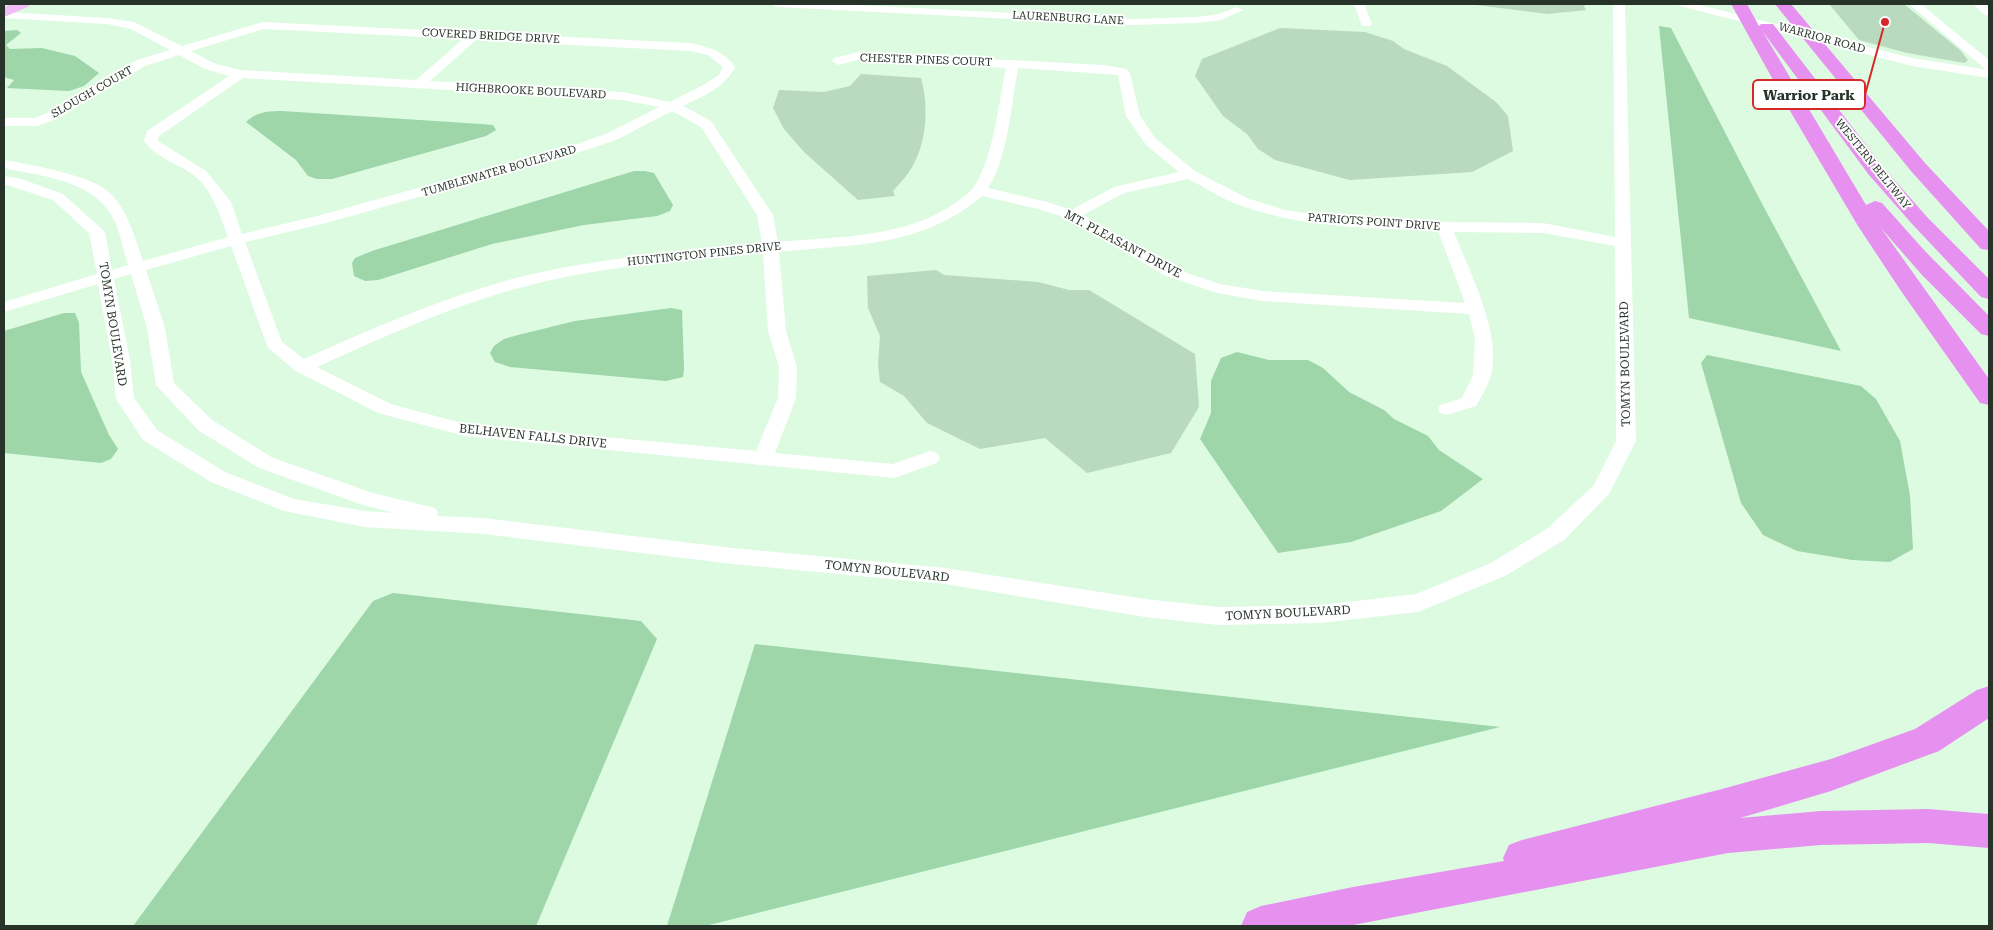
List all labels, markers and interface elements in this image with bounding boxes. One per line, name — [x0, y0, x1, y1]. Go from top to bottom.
street label: LAURENBURG LANE — [1012, 9, 1124, 27]
street label: WARRIOR ROAD — [1777, 20, 1867, 56]
street label: COVERED BRIDGE DRIVE — [422, 26, 560, 46]
street label: CHESTER PINES COURT — [860, 51, 992, 69]
street label: SLOUGH COURT — [49, 63, 135, 121]
callout: Warrior Park — [1753, 80, 1865, 109]
street label: HIGHBROOKE BOULEVARD — [455, 81, 607, 101]
text: Warrior Park — [1763, 87, 1855, 103]
street label: WESTERN BELTWAY — [1833, 116, 1914, 212]
street label: TUMBLEWATER BOULEVARD — [420, 143, 578, 199]
street label: MT. PLEASANT DRIVE — [1062, 207, 1184, 281]
street label: PATRIOTS POINT DRIVE — [1307, 211, 1441, 233]
street label: HUNTINGTON PINES DRIVE — [626, 239, 782, 269]
street label: TOMYN BOULEVARD — [96, 261, 130, 387]
street label: TOMYN BOULEVARD — [1617, 301, 1633, 427]
street label: BELHAVEN FALLS DRIVE — [459, 421, 607, 451]
street label: TOMYN BOULEVARD — [824, 557, 950, 585]
street label: TOMYN BOULEVARD — [1225, 603, 1351, 623]

